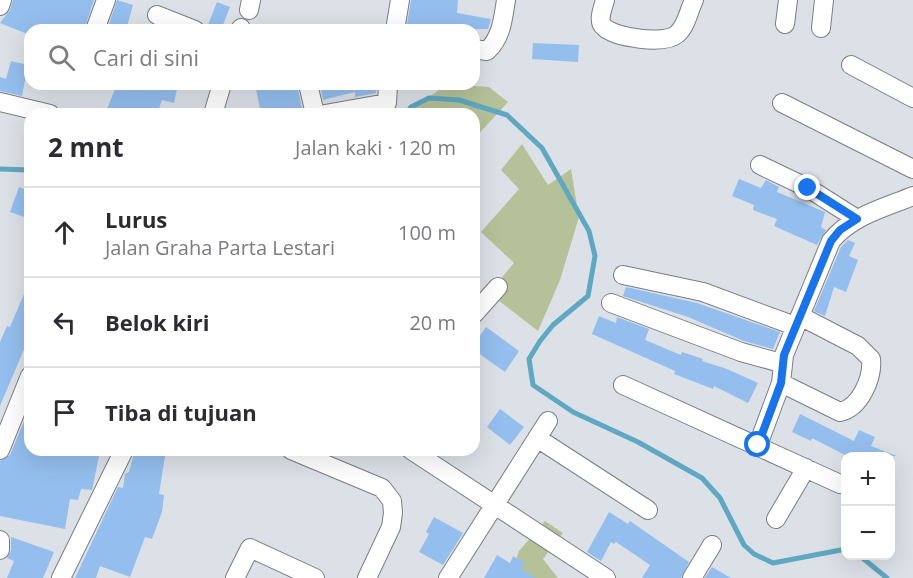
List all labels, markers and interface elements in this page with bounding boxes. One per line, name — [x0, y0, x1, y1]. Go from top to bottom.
search box — [24, 24, 480, 90]
icon: search — [45, 41, 78, 74]
text: Cari di sini — [93, 42, 199, 72]
text: 2 mnt — [48, 129, 124, 165]
text: Jalan kaki · 120 m — [295, 134, 456, 161]
route end — [794, 174, 820, 200]
text: Lurus — [105, 204, 167, 234]
icon: ahead — [48, 216, 81, 249]
text: 100 m — [398, 219, 456, 246]
text: Jalan Graha Parta Lestari — [105, 234, 335, 261]
icon: left — [48, 306, 81, 339]
text: Belok kiri — [105, 307, 210, 337]
text: 20 m — [409, 309, 456, 336]
icon: arrive — [48, 396, 81, 429]
text: Tiba di tujuan — [105, 397, 257, 427]
route start — [744, 431, 770, 457]
map controls — [841, 452, 895, 560]
button: + — [841, 452, 895, 506]
button: − — [841, 506, 895, 560]

